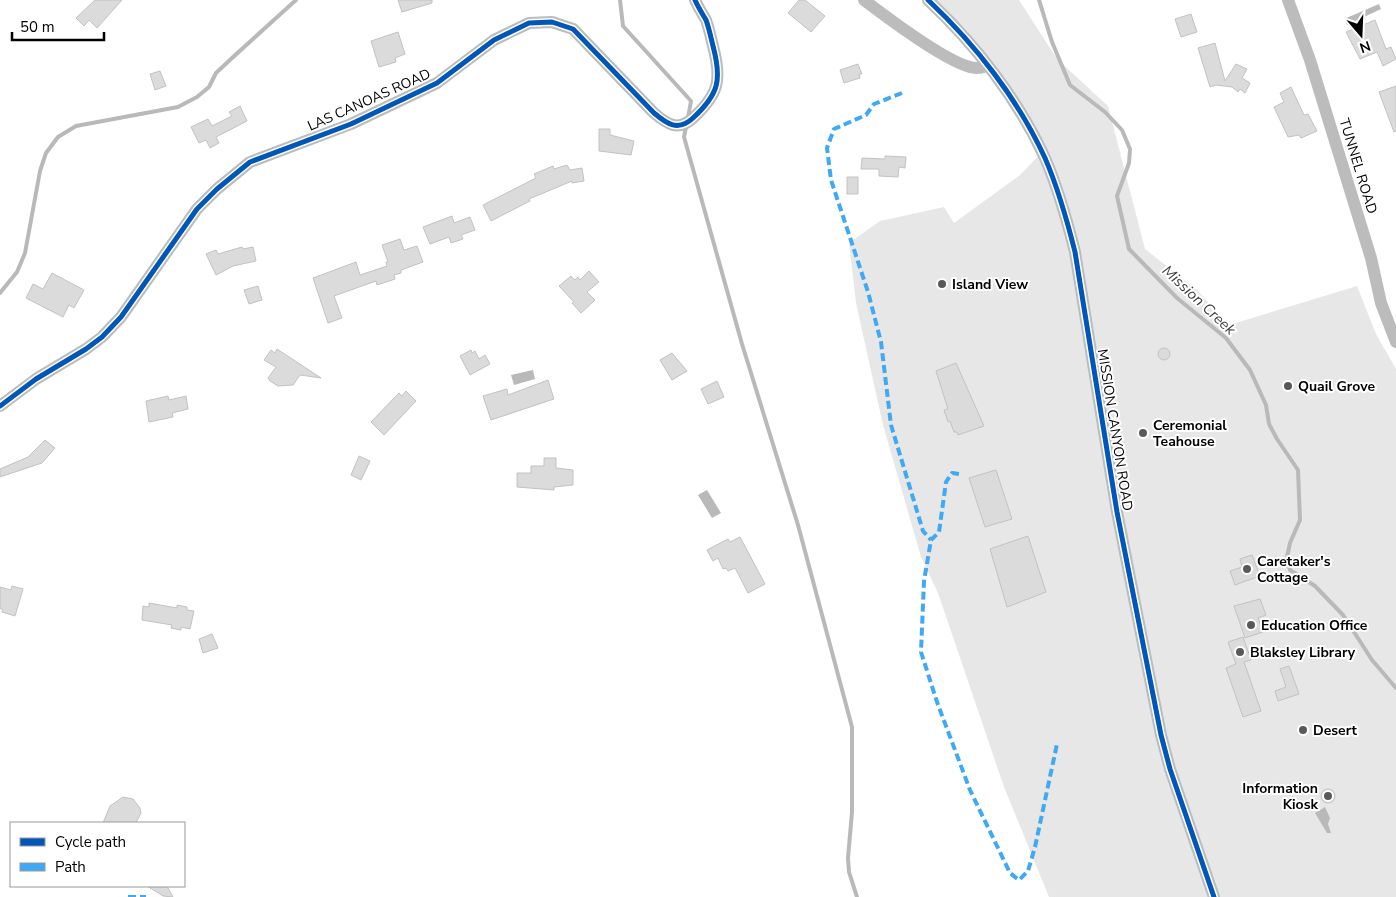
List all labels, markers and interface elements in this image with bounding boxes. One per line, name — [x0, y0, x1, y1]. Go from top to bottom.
scale bar — [12, 10, 105, 42]
north arrow — [1336, 10, 1386, 60]
text: 50 m — [20, 17, 55, 37]
text: N — [1357, 36, 1373, 58]
street label: LAS CANOAS ROAD — [305, 64, 433, 136]
street label: TUNNEL ROAD — [1334, 116, 1382, 216]
water label: Mission Creek — [1158, 261, 1240, 340]
place label: Island View — [952, 275, 1028, 294]
marker: Island View — [936, 278, 948, 290]
street label: MISSION CANYON ROAD — [1093, 348, 1137, 512]
place label: Quail Grove — [1298, 377, 1375, 396]
marker: Quail Grove — [1282, 380, 1294, 392]
place label: Ceremonial Teahouse — [1153, 416, 1227, 451]
marker: Ceremonial Teahouse — [1137, 427, 1149, 439]
place label: Caretaker's Cottage — [1257, 552, 1331, 587]
marker: Caretaker's Cottage — [1241, 563, 1253, 575]
place label: Education Office — [1261, 616, 1368, 635]
marker: Education Office — [1245, 619, 1257, 631]
place label: Blaksley Library — [1250, 643, 1356, 662]
marker: Blaksley Library — [1234, 646, 1246, 658]
place label: Desert — [1313, 721, 1358, 740]
marker: Desert — [1297, 724, 1309, 736]
place label: Information Kiosk — [1242, 779, 1318, 814]
marker: Information Kiosk — [1322, 790, 1334, 802]
legend — [10, 822, 185, 887]
text: Cycle path — [55, 832, 126, 852]
text: Path — [55, 857, 86, 877]

